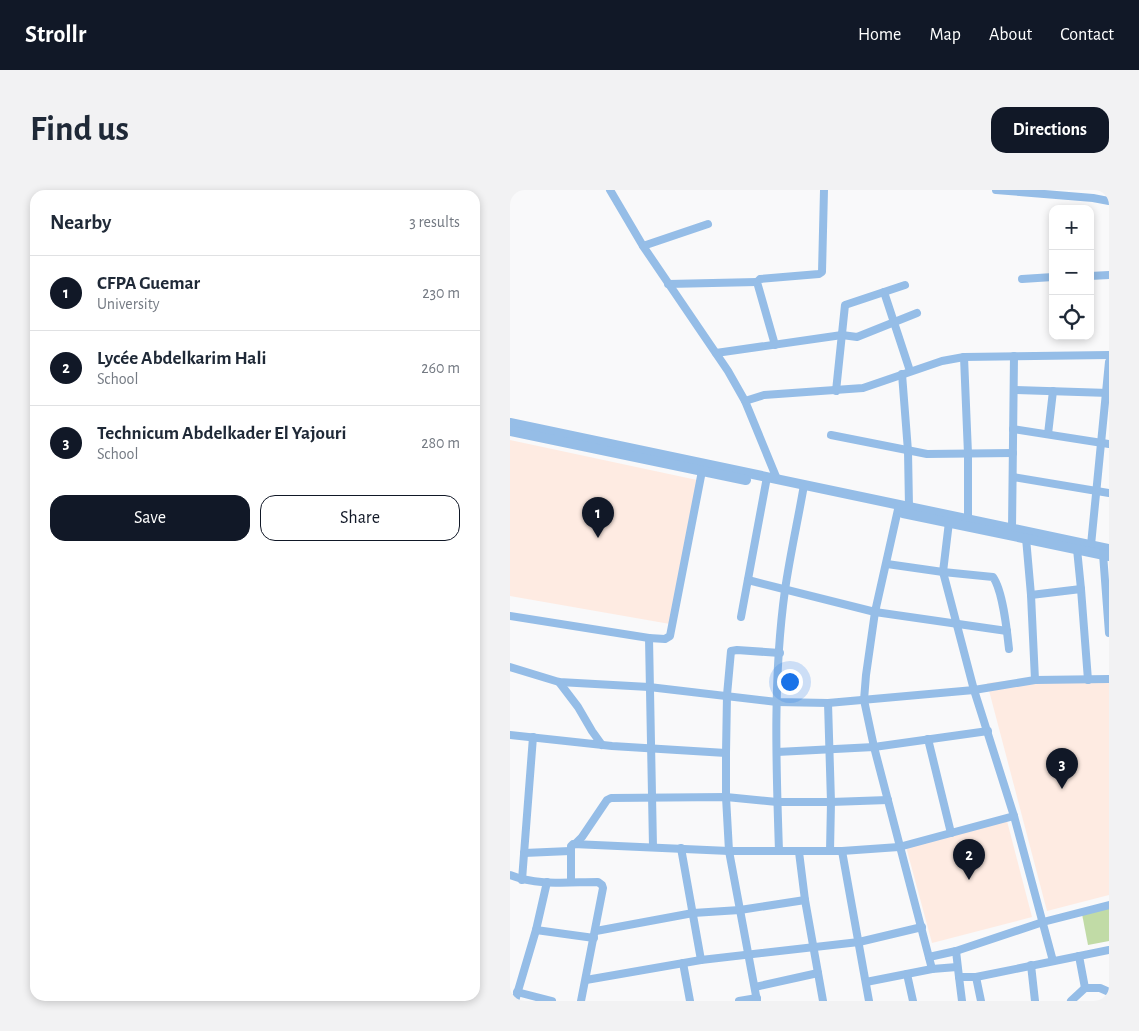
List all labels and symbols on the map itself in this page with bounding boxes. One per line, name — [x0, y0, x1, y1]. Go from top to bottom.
pin: 1 — [582, 497, 614, 538]
your location — [777, 669, 803, 695]
pin: 3 — [1046, 748, 1078, 789]
pin: 2 — [953, 839, 985, 880]

